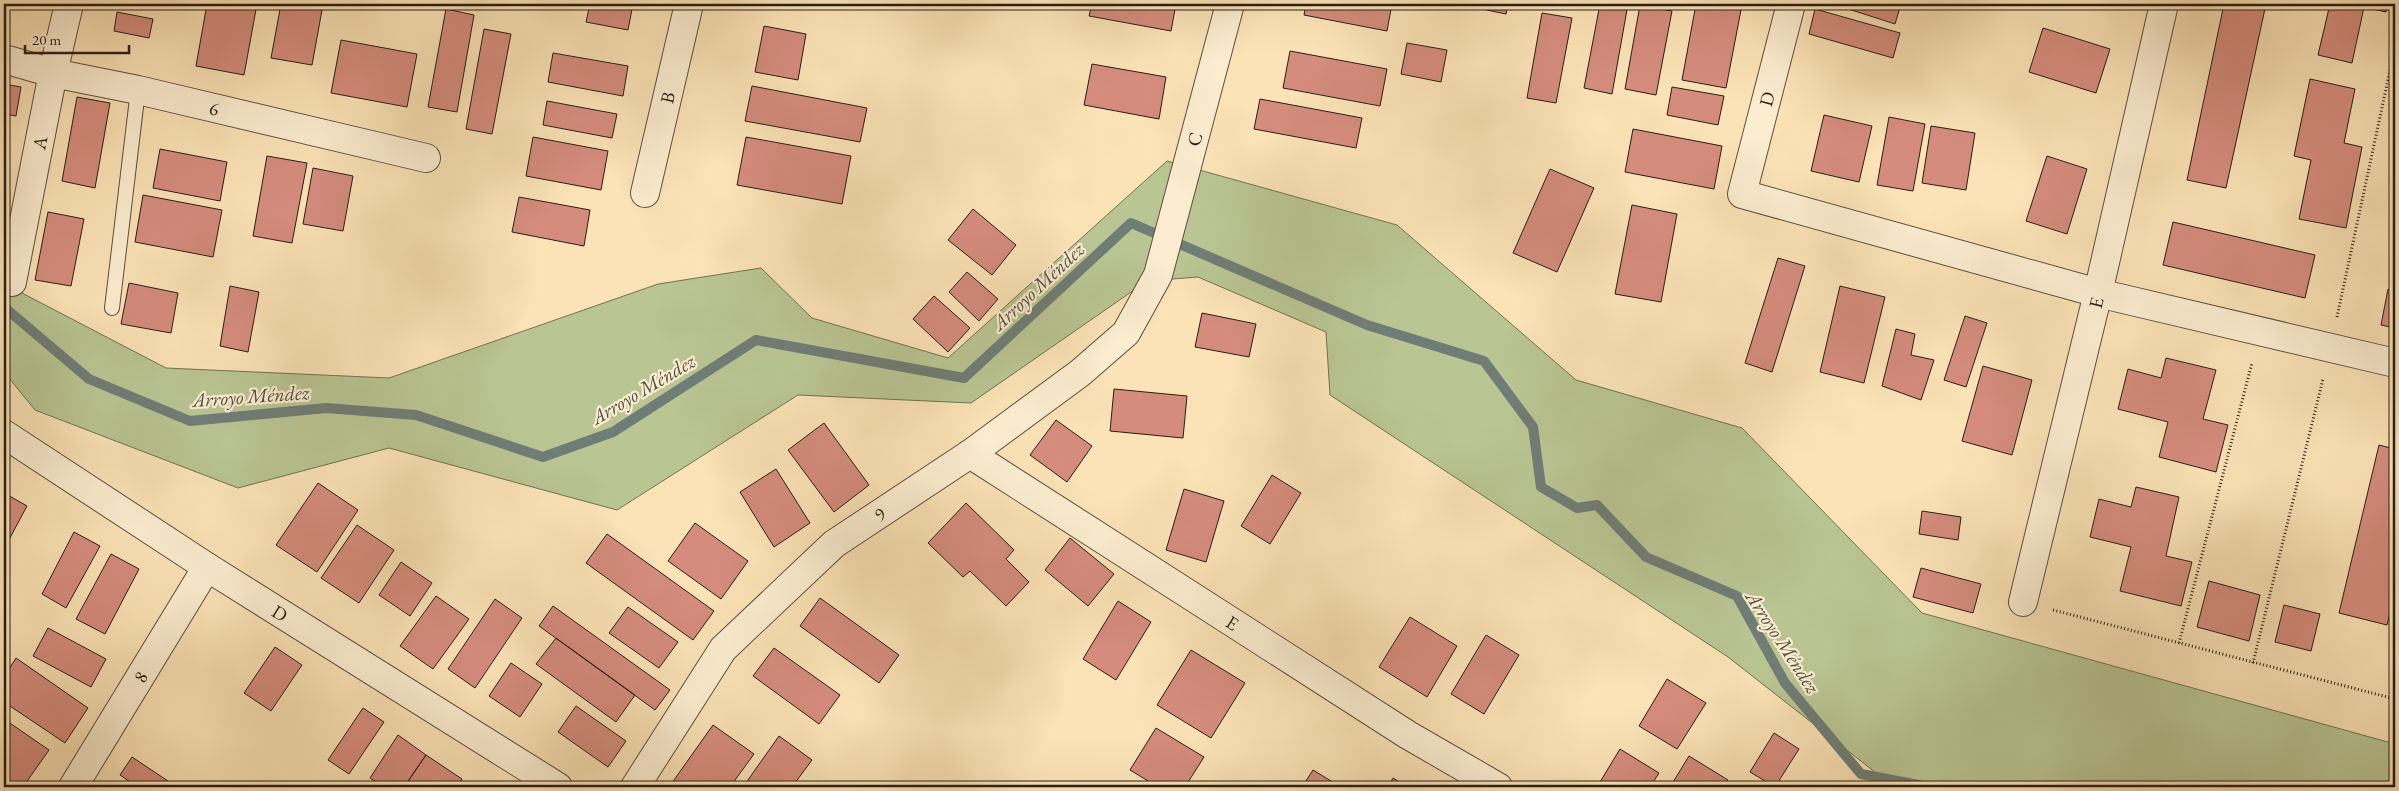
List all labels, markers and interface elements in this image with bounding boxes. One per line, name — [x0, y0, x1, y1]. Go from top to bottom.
scale bar — [25, 22, 129, 54]
text: 20 m — [32, 30, 61, 49]
street label: B — [654, 89, 681, 106]
street label: D — [1753, 89, 1781, 109]
street label: 6 — [207, 95, 222, 121]
street label: C — [1180, 129, 1208, 149]
street label: A — [26, 133, 53, 152]
water label: Arroyo Méndez — [985, 236, 1091, 337]
street label: E — [2082, 294, 2109, 311]
water label: Arroyo Méndez — [584, 347, 701, 431]
water label: Arroyo Méndez — [189, 379, 311, 413]
street label: 9 — [869, 501, 890, 527]
water label: Arroyo Méndez — [1739, 584, 1826, 699]
street label: D — [267, 598, 293, 627]
street label: E — [1221, 609, 1244, 636]
street label: 8 — [127, 666, 153, 687]

